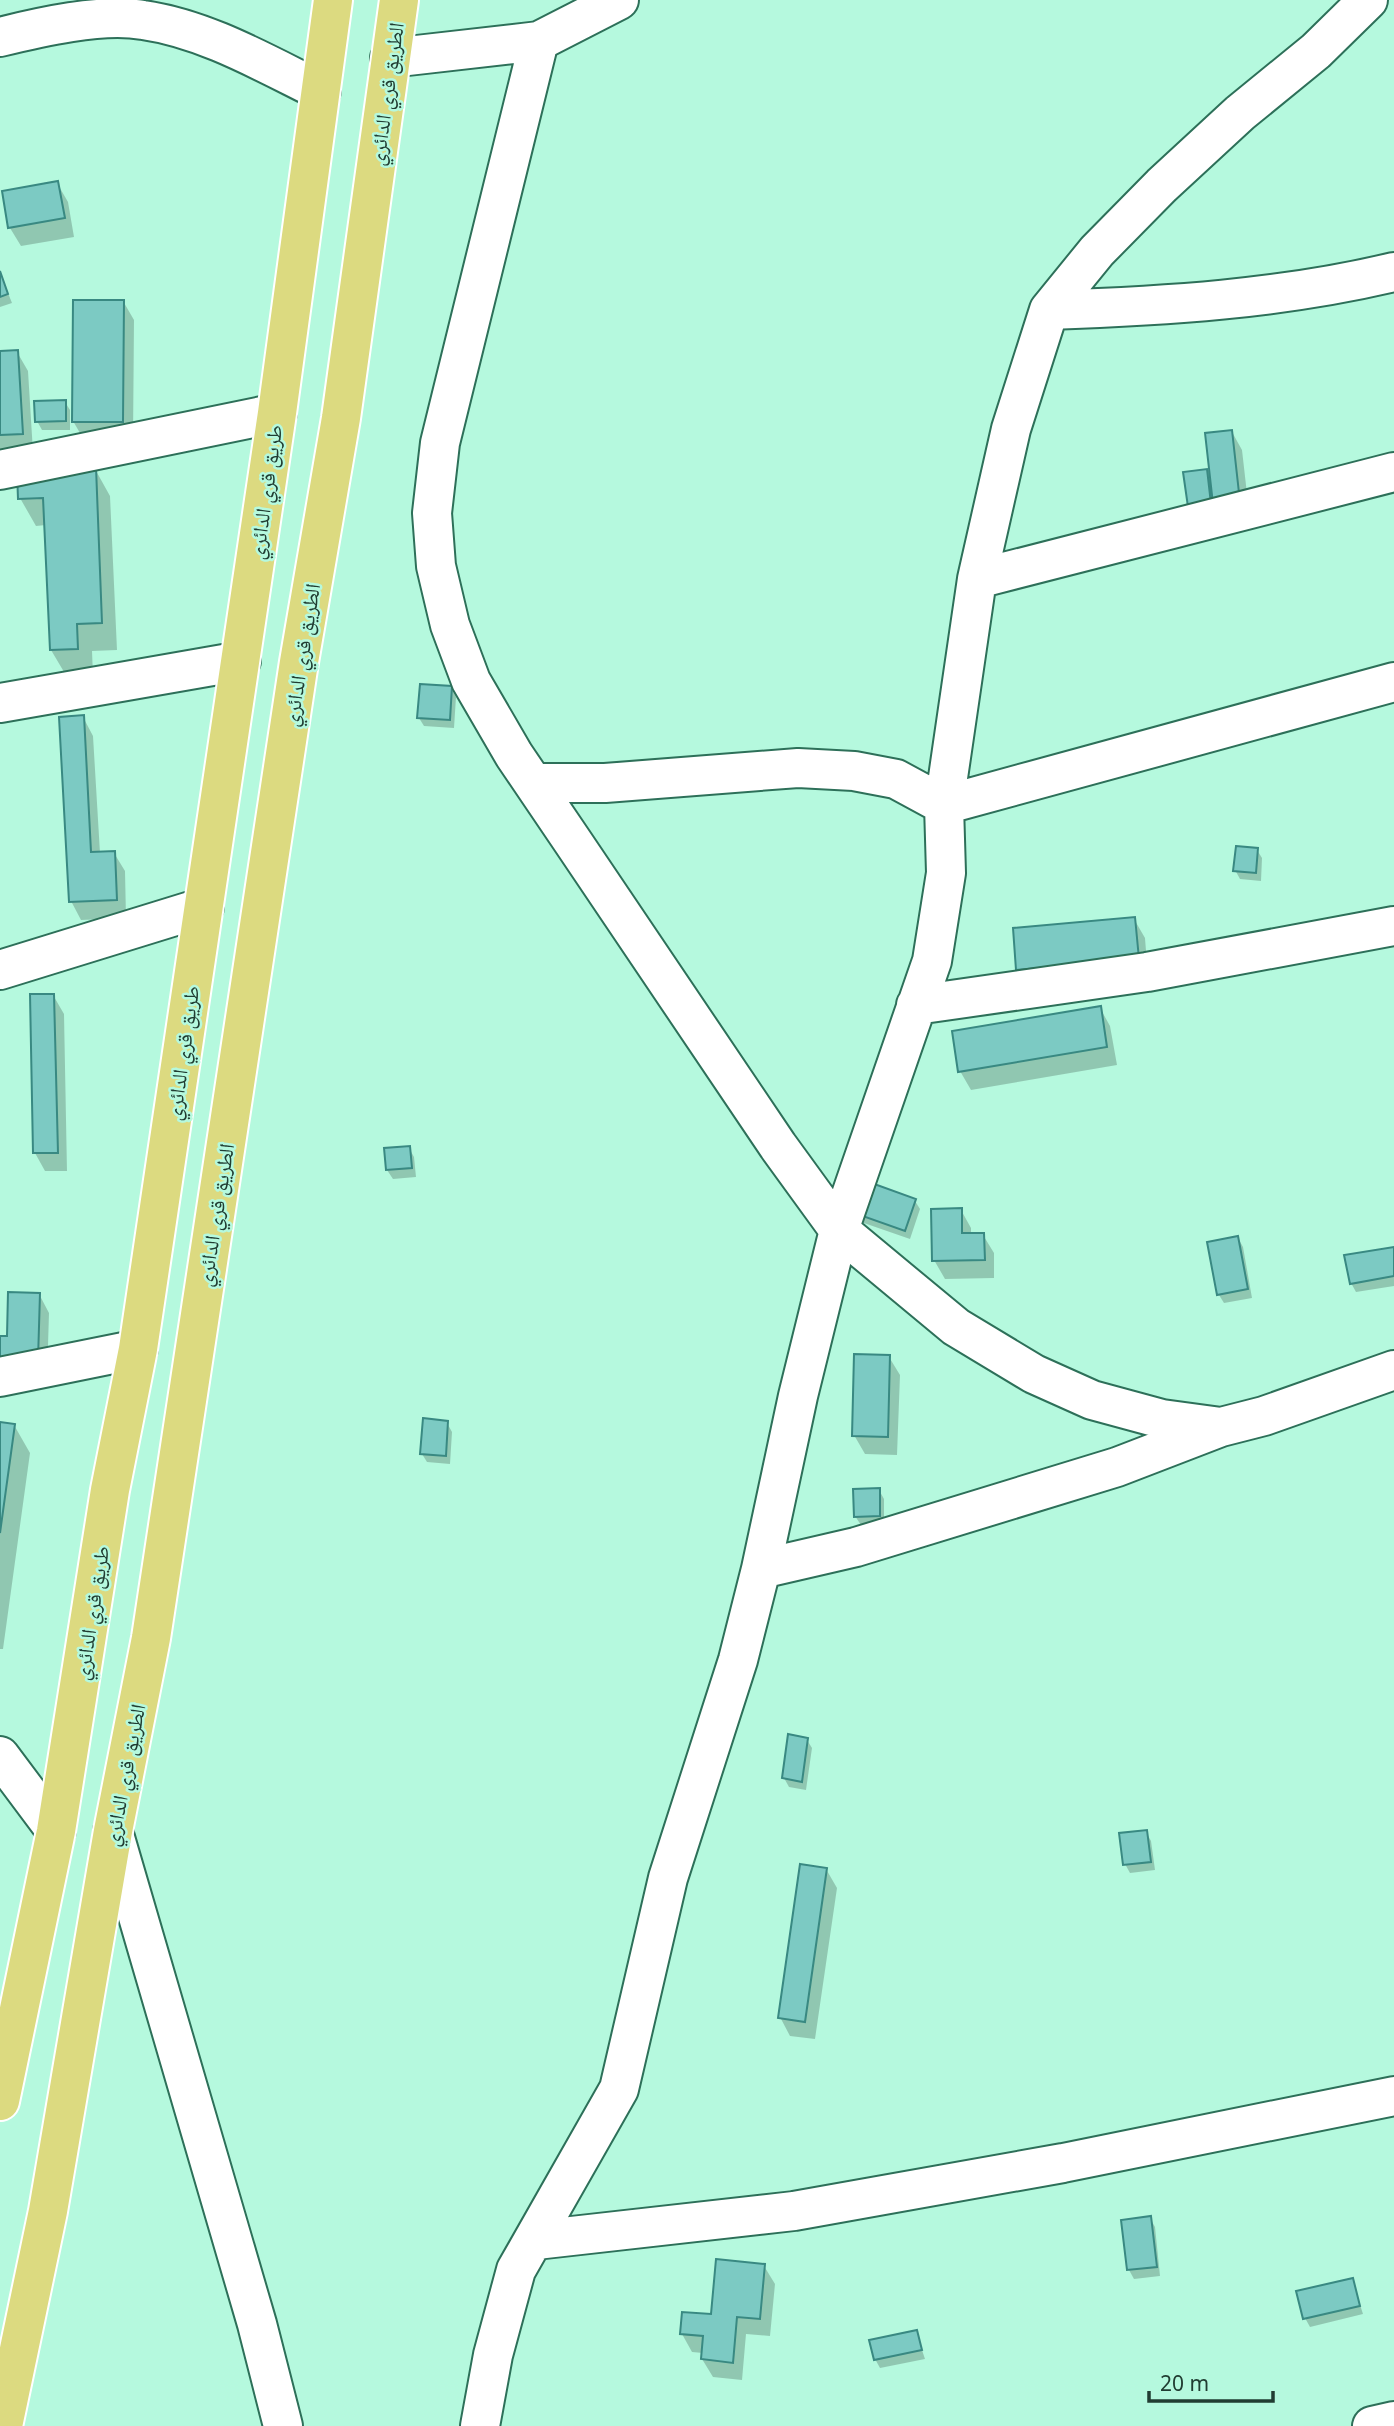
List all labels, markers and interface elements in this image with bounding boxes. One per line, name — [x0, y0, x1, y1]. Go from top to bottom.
street label: الطريق قري الدائري — [362, 20, 413, 168]
street label: طريق قري الدائري — [242, 423, 292, 562]
street label: الطريق قري الدائري — [276, 581, 329, 729]
street label: طريق قري الدائري — [159, 984, 209, 1123]
street label: الطريق قري الدائري — [190, 1141, 243, 1289]
street label: طريق قري الدائري — [67, 1544, 119, 1683]
street label: الطريق قري الدائري — [96, 1701, 155, 1849]
scale bar — [1149, 2360, 1273, 2404]
text: 20 m — [1160, 2369, 1209, 2397]

